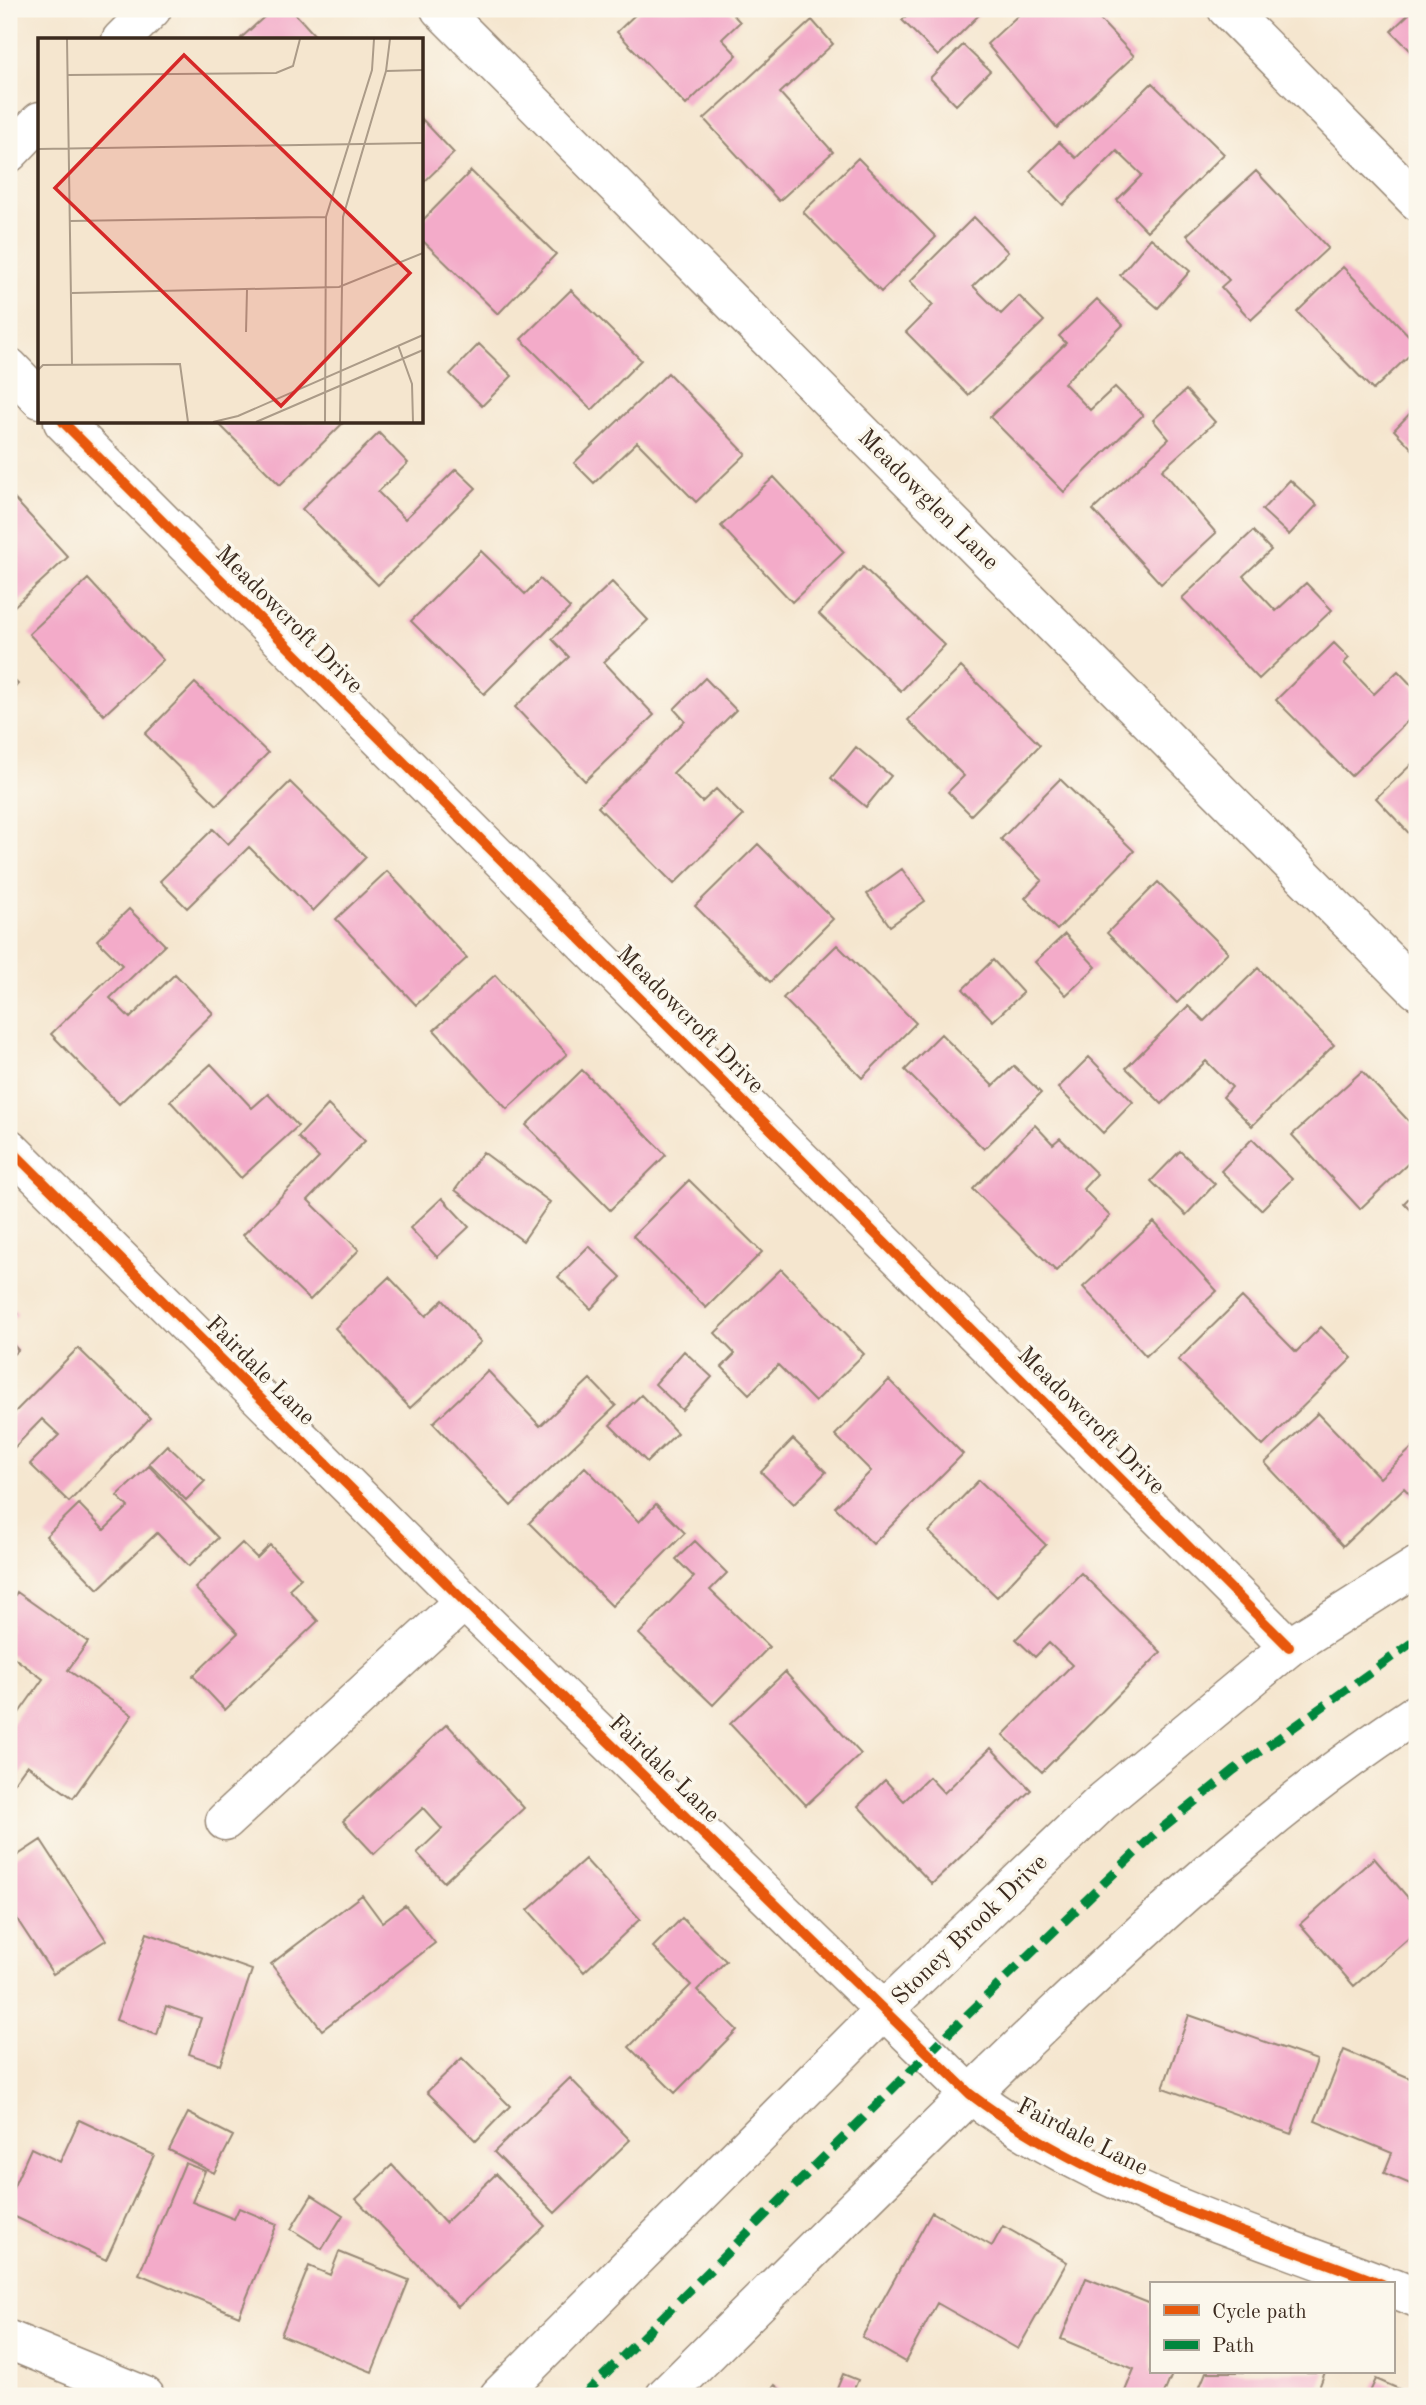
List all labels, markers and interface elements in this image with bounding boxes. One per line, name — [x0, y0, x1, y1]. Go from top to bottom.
inset map — [38, 38, 424, 424]
street label: Meadowglen Lane — [853, 426, 1002, 575]
street label: Meadowcroft Drive — [210, 542, 367, 699]
street label: Meadowcroft Drive — [611, 942, 768, 1099]
street label: Fairdale Lane — [200, 1312, 319, 1431]
street label: Meadowcroft Drive — [1012, 1343, 1169, 1500]
street label: Fairdale Lane — [604, 1711, 724, 1828]
street label: Stoney Brook Drive — [888, 1850, 1053, 2011]
street label: Fairdale Lane — [1013, 2095, 1151, 2181]
legend — [1150, 2282, 1394, 2374]
text: Cycle path — [1212, 2302, 1307, 2323]
text: Path — [1212, 2336, 1255, 2357]

